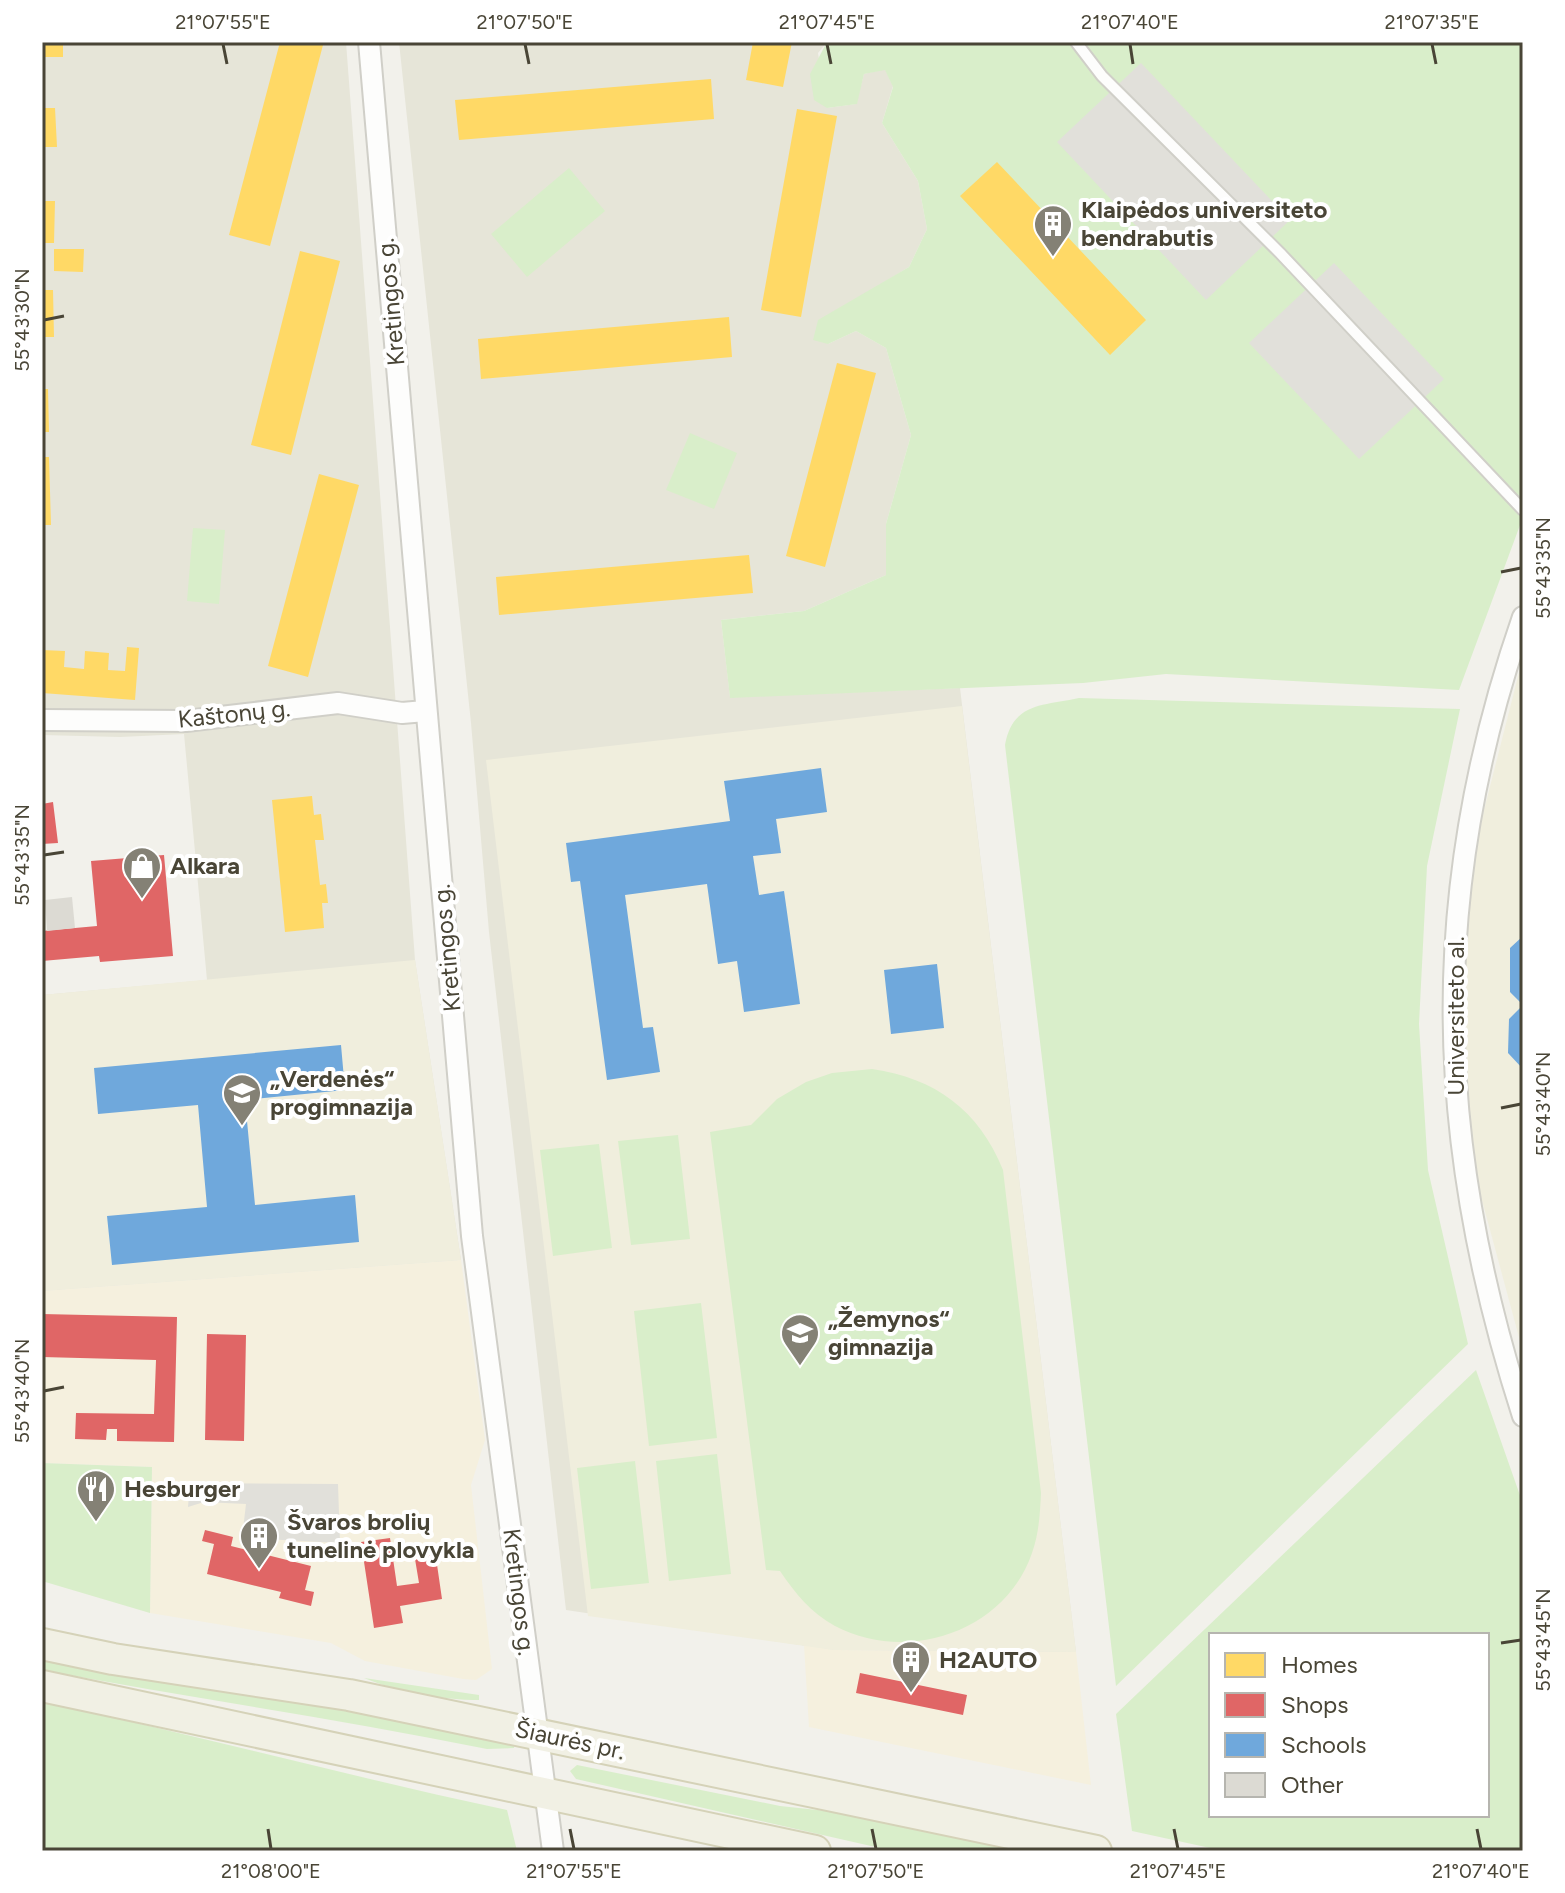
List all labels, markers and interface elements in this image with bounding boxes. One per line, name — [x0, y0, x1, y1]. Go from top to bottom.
text: 21°07'55"E — [175, 10, 271, 34]
text: 21°07'50"E — [477, 10, 573, 34]
text: 21°07'45"E — [779, 10, 875, 34]
text: 21°07'40"E — [1081, 10, 1179, 34]
text: 21°07'35"E — [1385, 10, 1480, 34]
place label: Klaipėdos universiteto bendrabutis — [1081, 195, 1327, 252]
building icon: Klaipėdos universiteto bendrabutis — [1032, 203, 1074, 258]
street label: Kretingos g. — [370, 237, 411, 367]
text: 55°43'30"N — [10, 268, 34, 372]
text: 55°43'35"N — [1531, 517, 1555, 619]
street label: Kaštonų g. — [176, 693, 291, 734]
text: 55°43'35"N — [10, 804, 34, 906]
shop icon: Alkara — [121, 845, 163, 900]
place label: Alkara — [170, 851, 240, 880]
street label: Kretingos g. — [426, 883, 467, 1013]
street label: Universiteto al. — [1441, 936, 1470, 1096]
text: 55°43'40"N — [1531, 1052, 1555, 1156]
place label: „Verdenės“ progimnazija — [270, 1064, 413, 1121]
school or university icon: „Verdenės“ progimnazija — [221, 1072, 263, 1127]
place label: „Žemynos“ gimnazija — [828, 1304, 949, 1361]
school or university icon: „Žemynos“ gimnazija — [779, 1312, 821, 1367]
text: 55°43'40"N — [10, 1339, 34, 1443]
restaurant icon: Hesburger — [75, 1468, 117, 1523]
place label: Hesburger — [124, 1474, 240, 1503]
place label: Švaros brolių tunelinė plovykla — [287, 1507, 475, 1564]
building icon: Švaros brolių tunelinė plovykla — [238, 1515, 280, 1570]
street label: Kretingos g. — [497, 1527, 542, 1657]
text: 55°43'45"N — [1531, 1588, 1555, 1692]
legend — [1209, 1633, 1489, 1817]
building icon: H2AUTO — [890, 1639, 932, 1694]
place label: H2AUTO — [939, 1645, 1037, 1674]
text: Homes — [1281, 1650, 1358, 1679]
text: Shops — [1281, 1690, 1348, 1719]
street label: Šiaurės pr. — [513, 1714, 628, 1765]
text: Schools — [1281, 1730, 1366, 1759]
text: Other — [1281, 1770, 1343, 1799]
text: 21°08'00"E — [221, 1859, 321, 1883]
text: 21°07'55"E — [526, 1859, 622, 1883]
text: 21°07'50"E — [828, 1859, 924, 1883]
text: 21°07'45"E — [1130, 1859, 1226, 1883]
text: 21°07'40"E — [1432, 1859, 1530, 1883]

